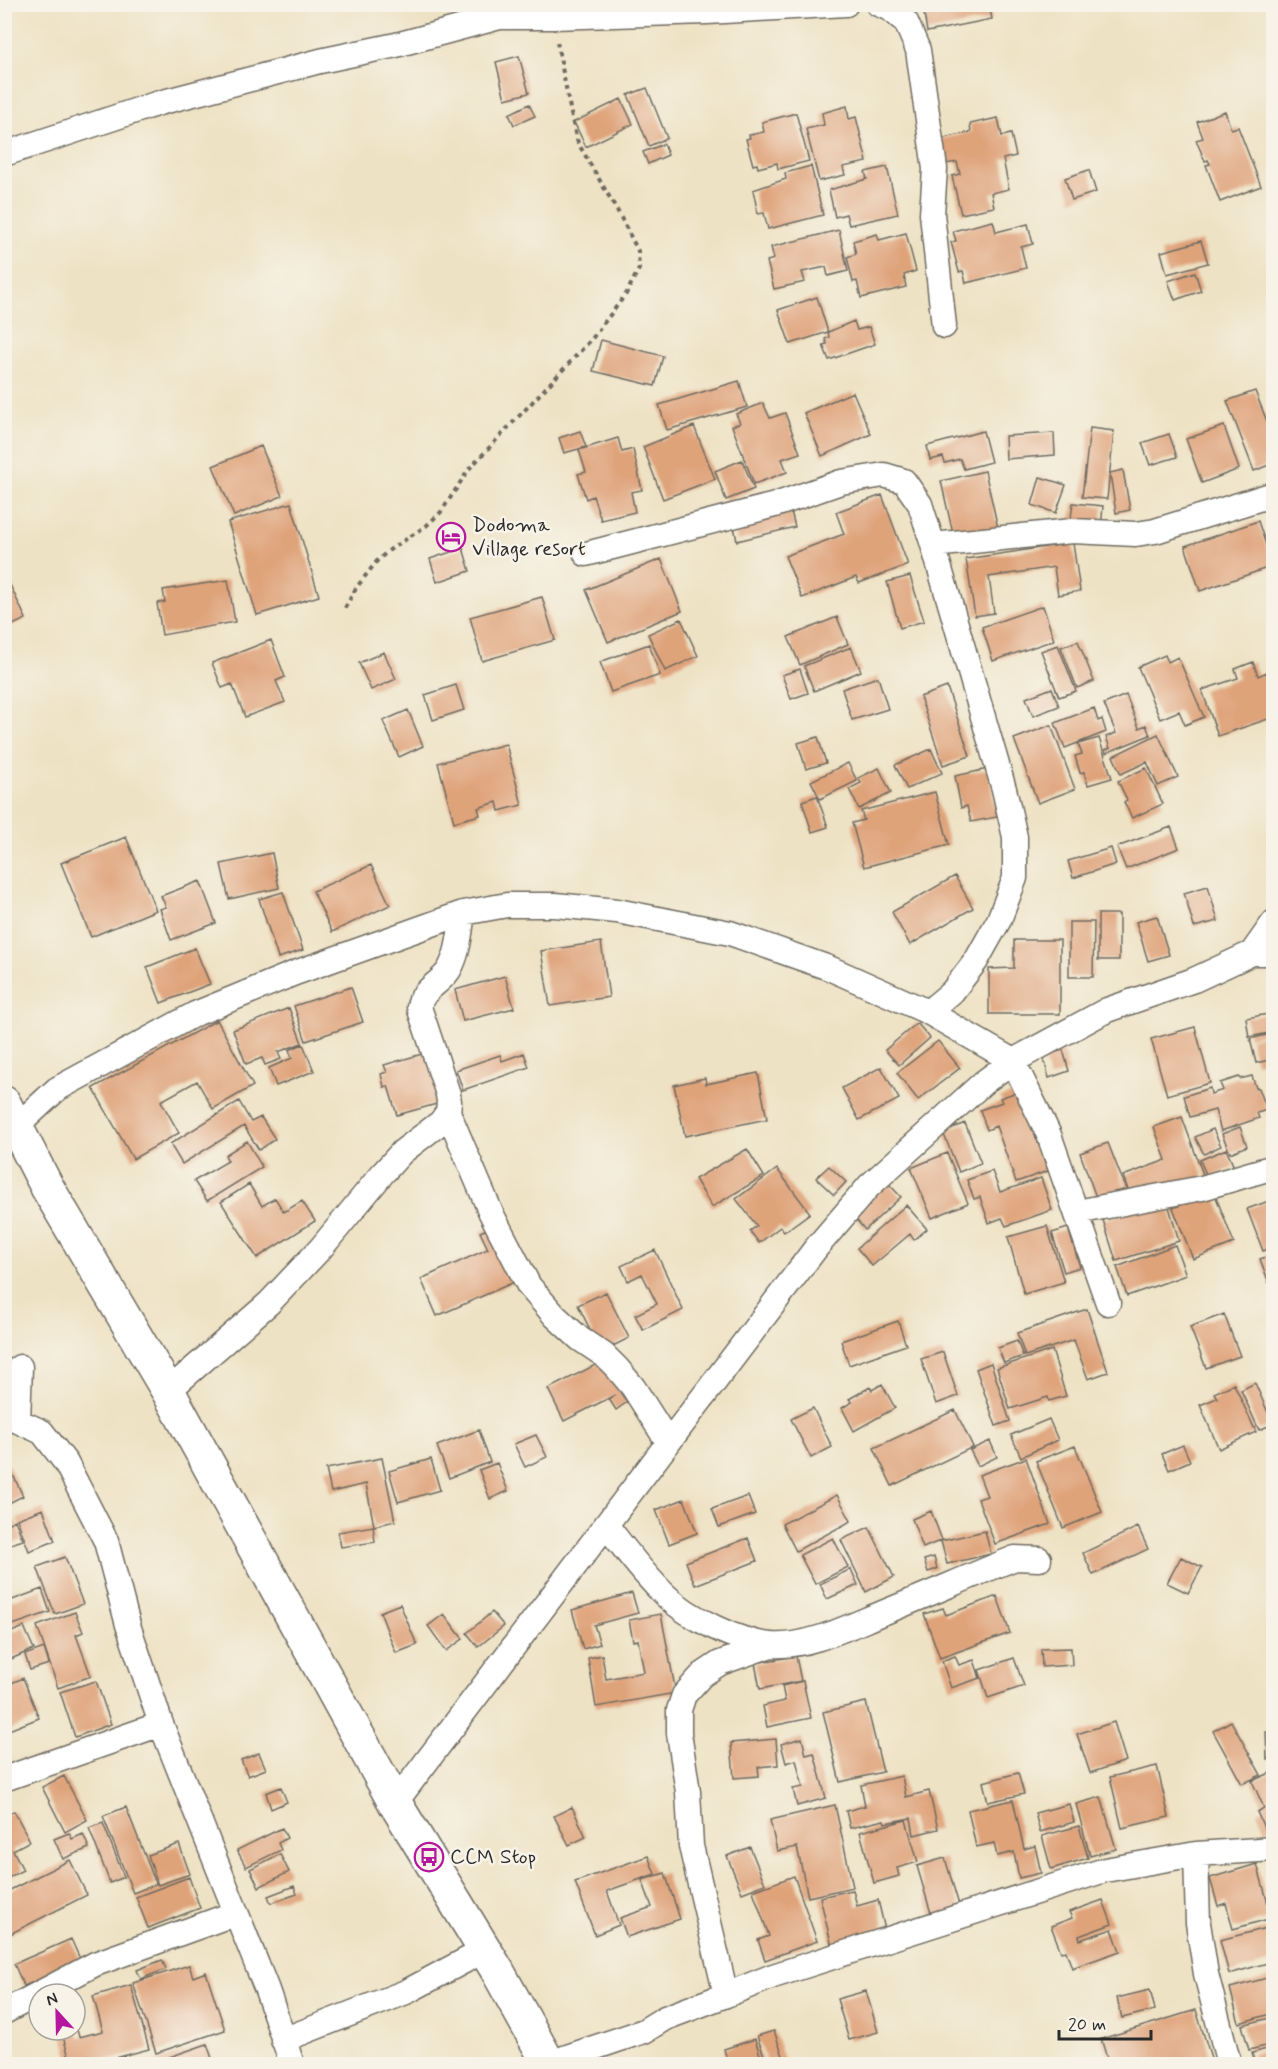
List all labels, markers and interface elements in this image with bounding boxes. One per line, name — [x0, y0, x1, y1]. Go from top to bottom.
place label: Dodoma Village resort — [472, 511, 586, 563]
hotel icon: Dodoma Village resort — [435, 521, 467, 553]
bus stop icon: CCM Stop — [413, 1841, 445, 1873]
place label: CCM Stop — [450, 1843, 536, 1871]
north arrow — [27, 1982, 87, 2042]
text: N — [43, 1988, 61, 2011]
scale bar — [1059, 2003, 1150, 2041]
text: 20 m — [1068, 2013, 1106, 2037]

